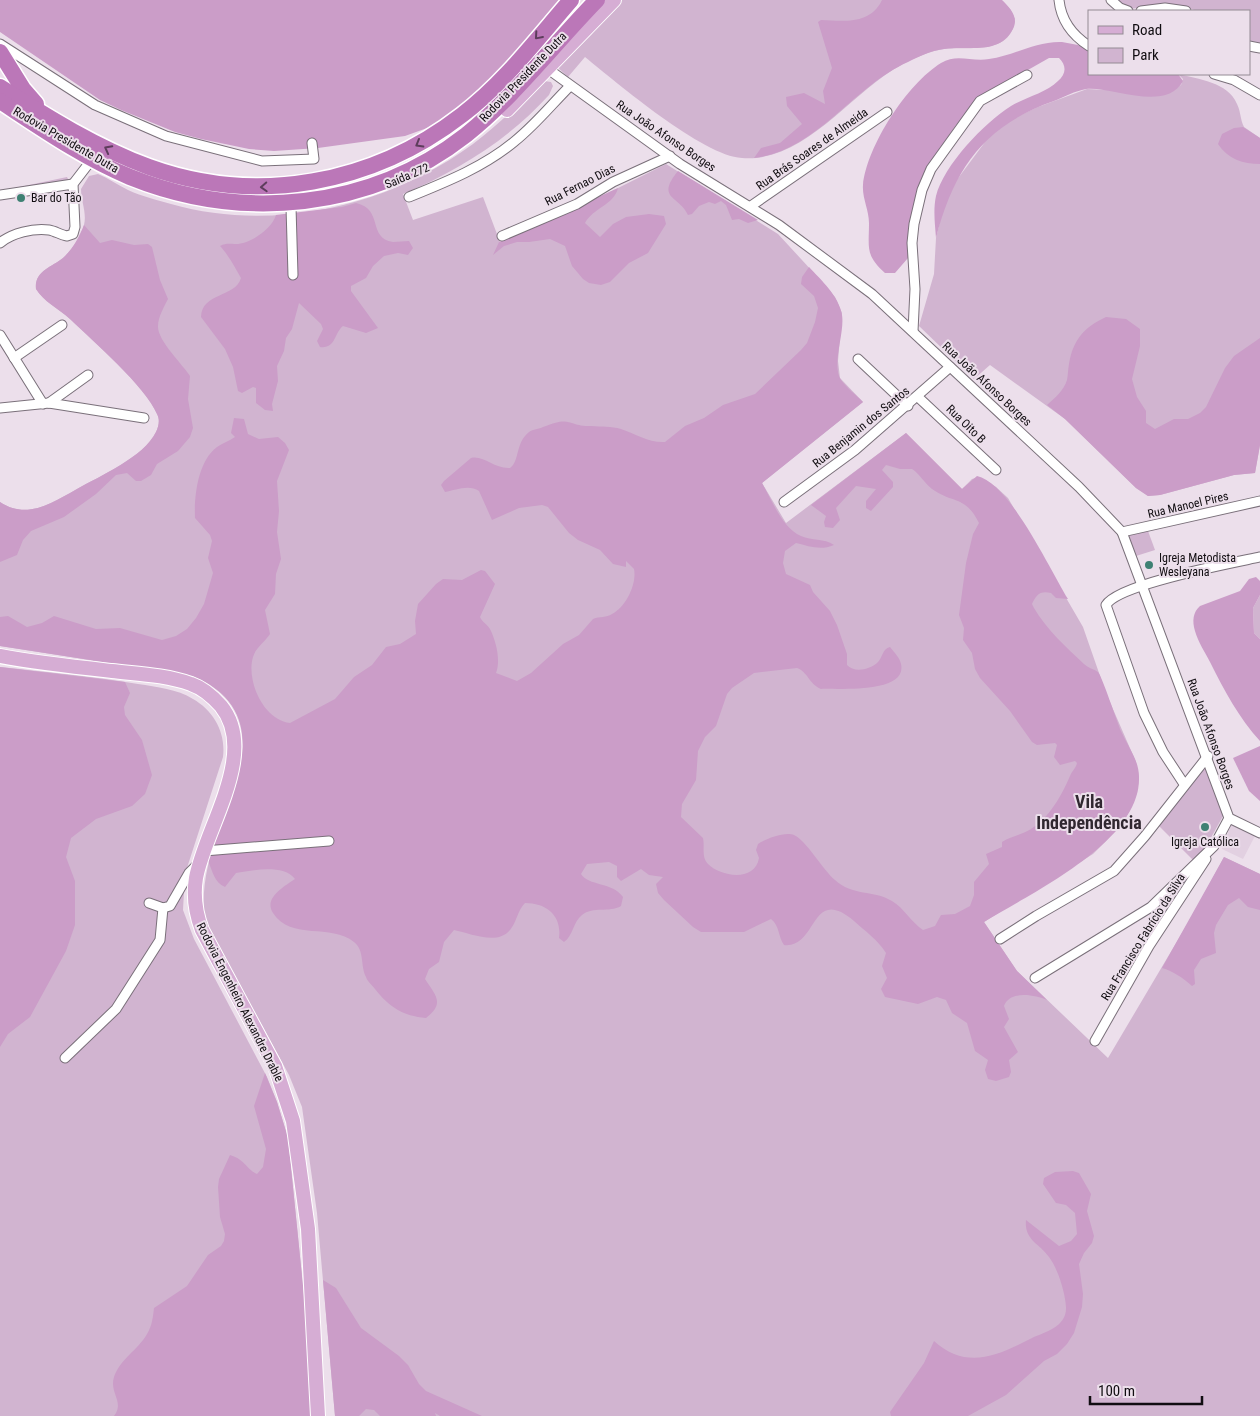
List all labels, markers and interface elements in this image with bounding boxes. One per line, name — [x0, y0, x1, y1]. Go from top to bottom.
legend — [1088, 10, 1250, 75]
text: Road — [1132, 21, 1162, 39]
street label: Rodovia Presidente Dutra — [476, 29, 570, 125]
one-way arrow — [536, 30, 544, 39]
text: Park — [1132, 46, 1159, 64]
street label: Rua João Afonso Borges — [614, 97, 718, 175]
street label: Rodovia Presidente Dutra — [11, 104, 121, 176]
street label: Rua Brás Soares de Almeida — [753, 105, 871, 193]
one-way arrow — [415, 138, 424, 148]
one-way arrow — [104, 145, 113, 155]
street label: Saída 272 — [383, 160, 431, 192]
street label: Rua Fernao Dias — [543, 161, 617, 209]
one-way arrow — [260, 182, 268, 192]
place label: Bar do Tão — [31, 191, 82, 205]
marker: Bar do Tão — [15, 192, 27, 204]
street label: Rua João Afonso Borges — [939, 339, 1035, 429]
street label: Rua Benjamin dos Santos — [810, 384, 912, 470]
street label: Rua Oito B — [943, 402, 989, 446]
street label: Rua Manoel Pires — [1146, 489, 1230, 521]
place label: Igreja Metodista Wesleyana — [1159, 551, 1236, 579]
marker: Igreja Metodista Wesleyana — [1143, 559, 1155, 571]
street label: Rua João Afonso Borges — [1184, 677, 1238, 791]
district label: Vila Independência — [1036, 791, 1142, 833]
marker: Igreja Católica — [1199, 821, 1211, 833]
place label: Igreja Católica — [1171, 835, 1239, 849]
street label: Rua Francisco Fabrício da Silva — [1098, 871, 1188, 1003]
street label: Rodovia Engenheiro Alexandre Drable — [194, 920, 286, 1084]
scale bar — [1090, 1374, 1202, 1406]
text: 100 m — [1098, 1382, 1135, 1400]

